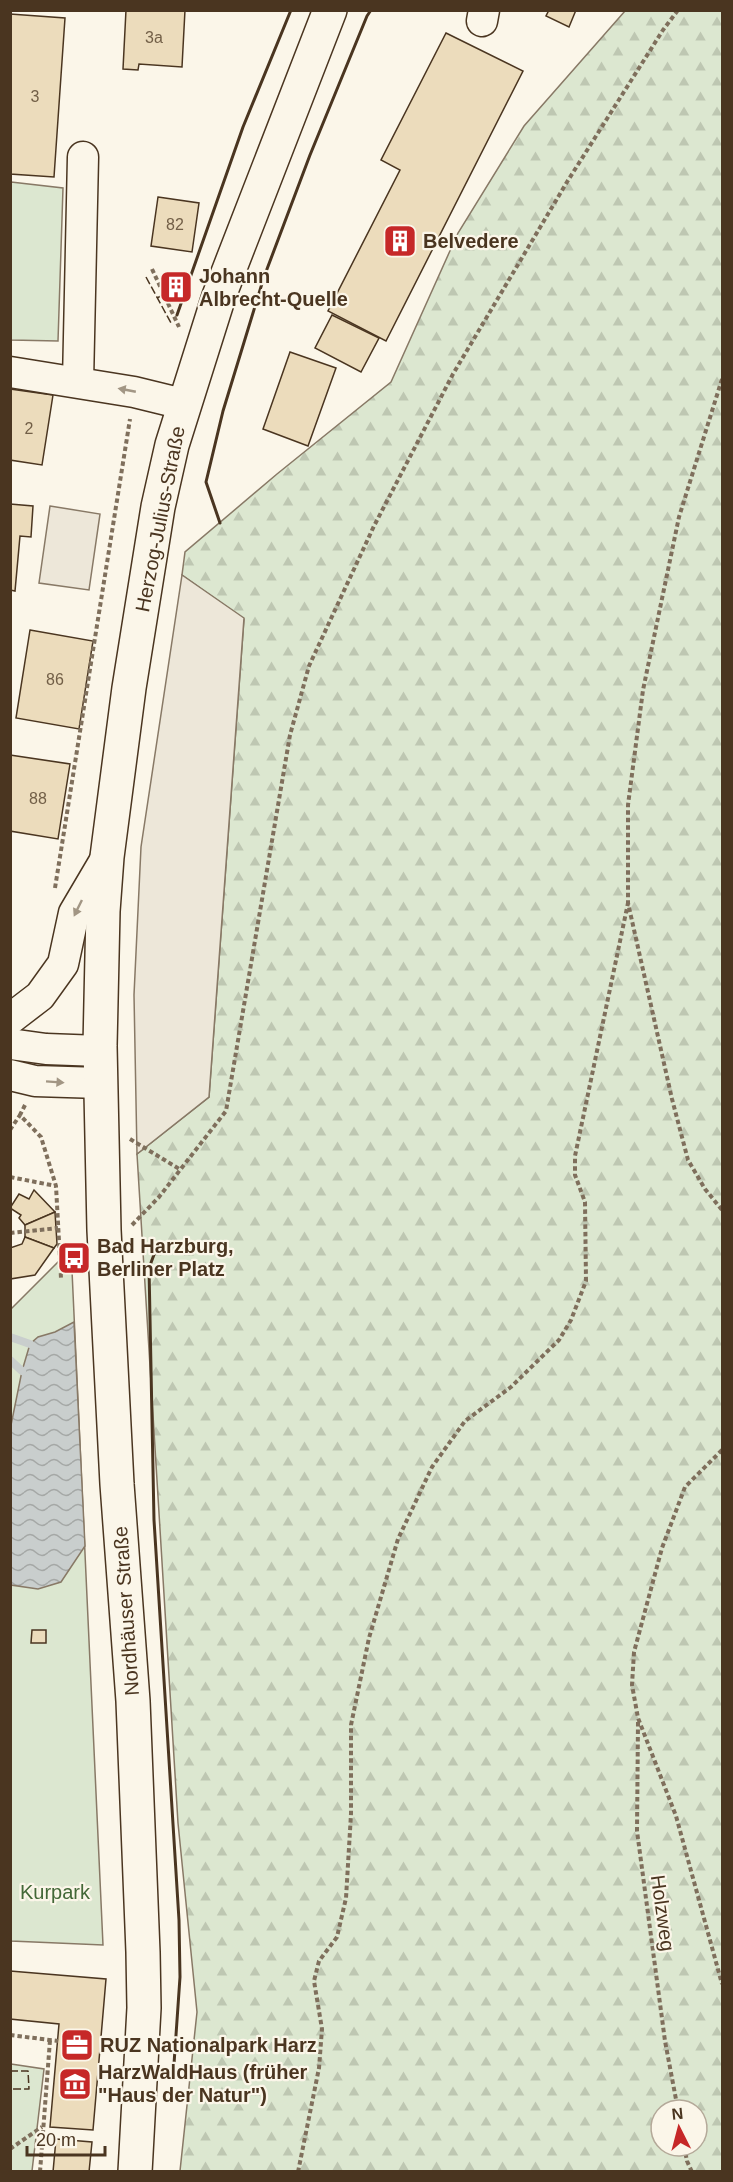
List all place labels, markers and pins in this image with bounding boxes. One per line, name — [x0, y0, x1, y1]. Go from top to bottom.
building icon: Belvedere — [382, 223, 418, 259]
place label: Belvedere — [423, 230, 519, 252]
place label: Johann Albrecht-Quelle — [199, 265, 348, 310]
building icon: Johann Albrecht-Quelle — [158, 269, 194, 305]
place label: Bad Harzburg, Berliner Platz — [97, 1235, 234, 1280]
bus stop icon: Bad Harzburg, Berliner Platz — [56, 1240, 92, 1276]
office icon: RUZ Nationalpark Harz — [59, 2027, 95, 2063]
place label: RUZ Nationalpark Harz — [100, 2034, 317, 2056]
place label: HarzWaldHaus (früher "Haus der Natur") — [98, 2061, 308, 2106]
museum icon: HarzWaldHaus (früher "Haus der Natur") — [57, 2066, 93, 2102]

